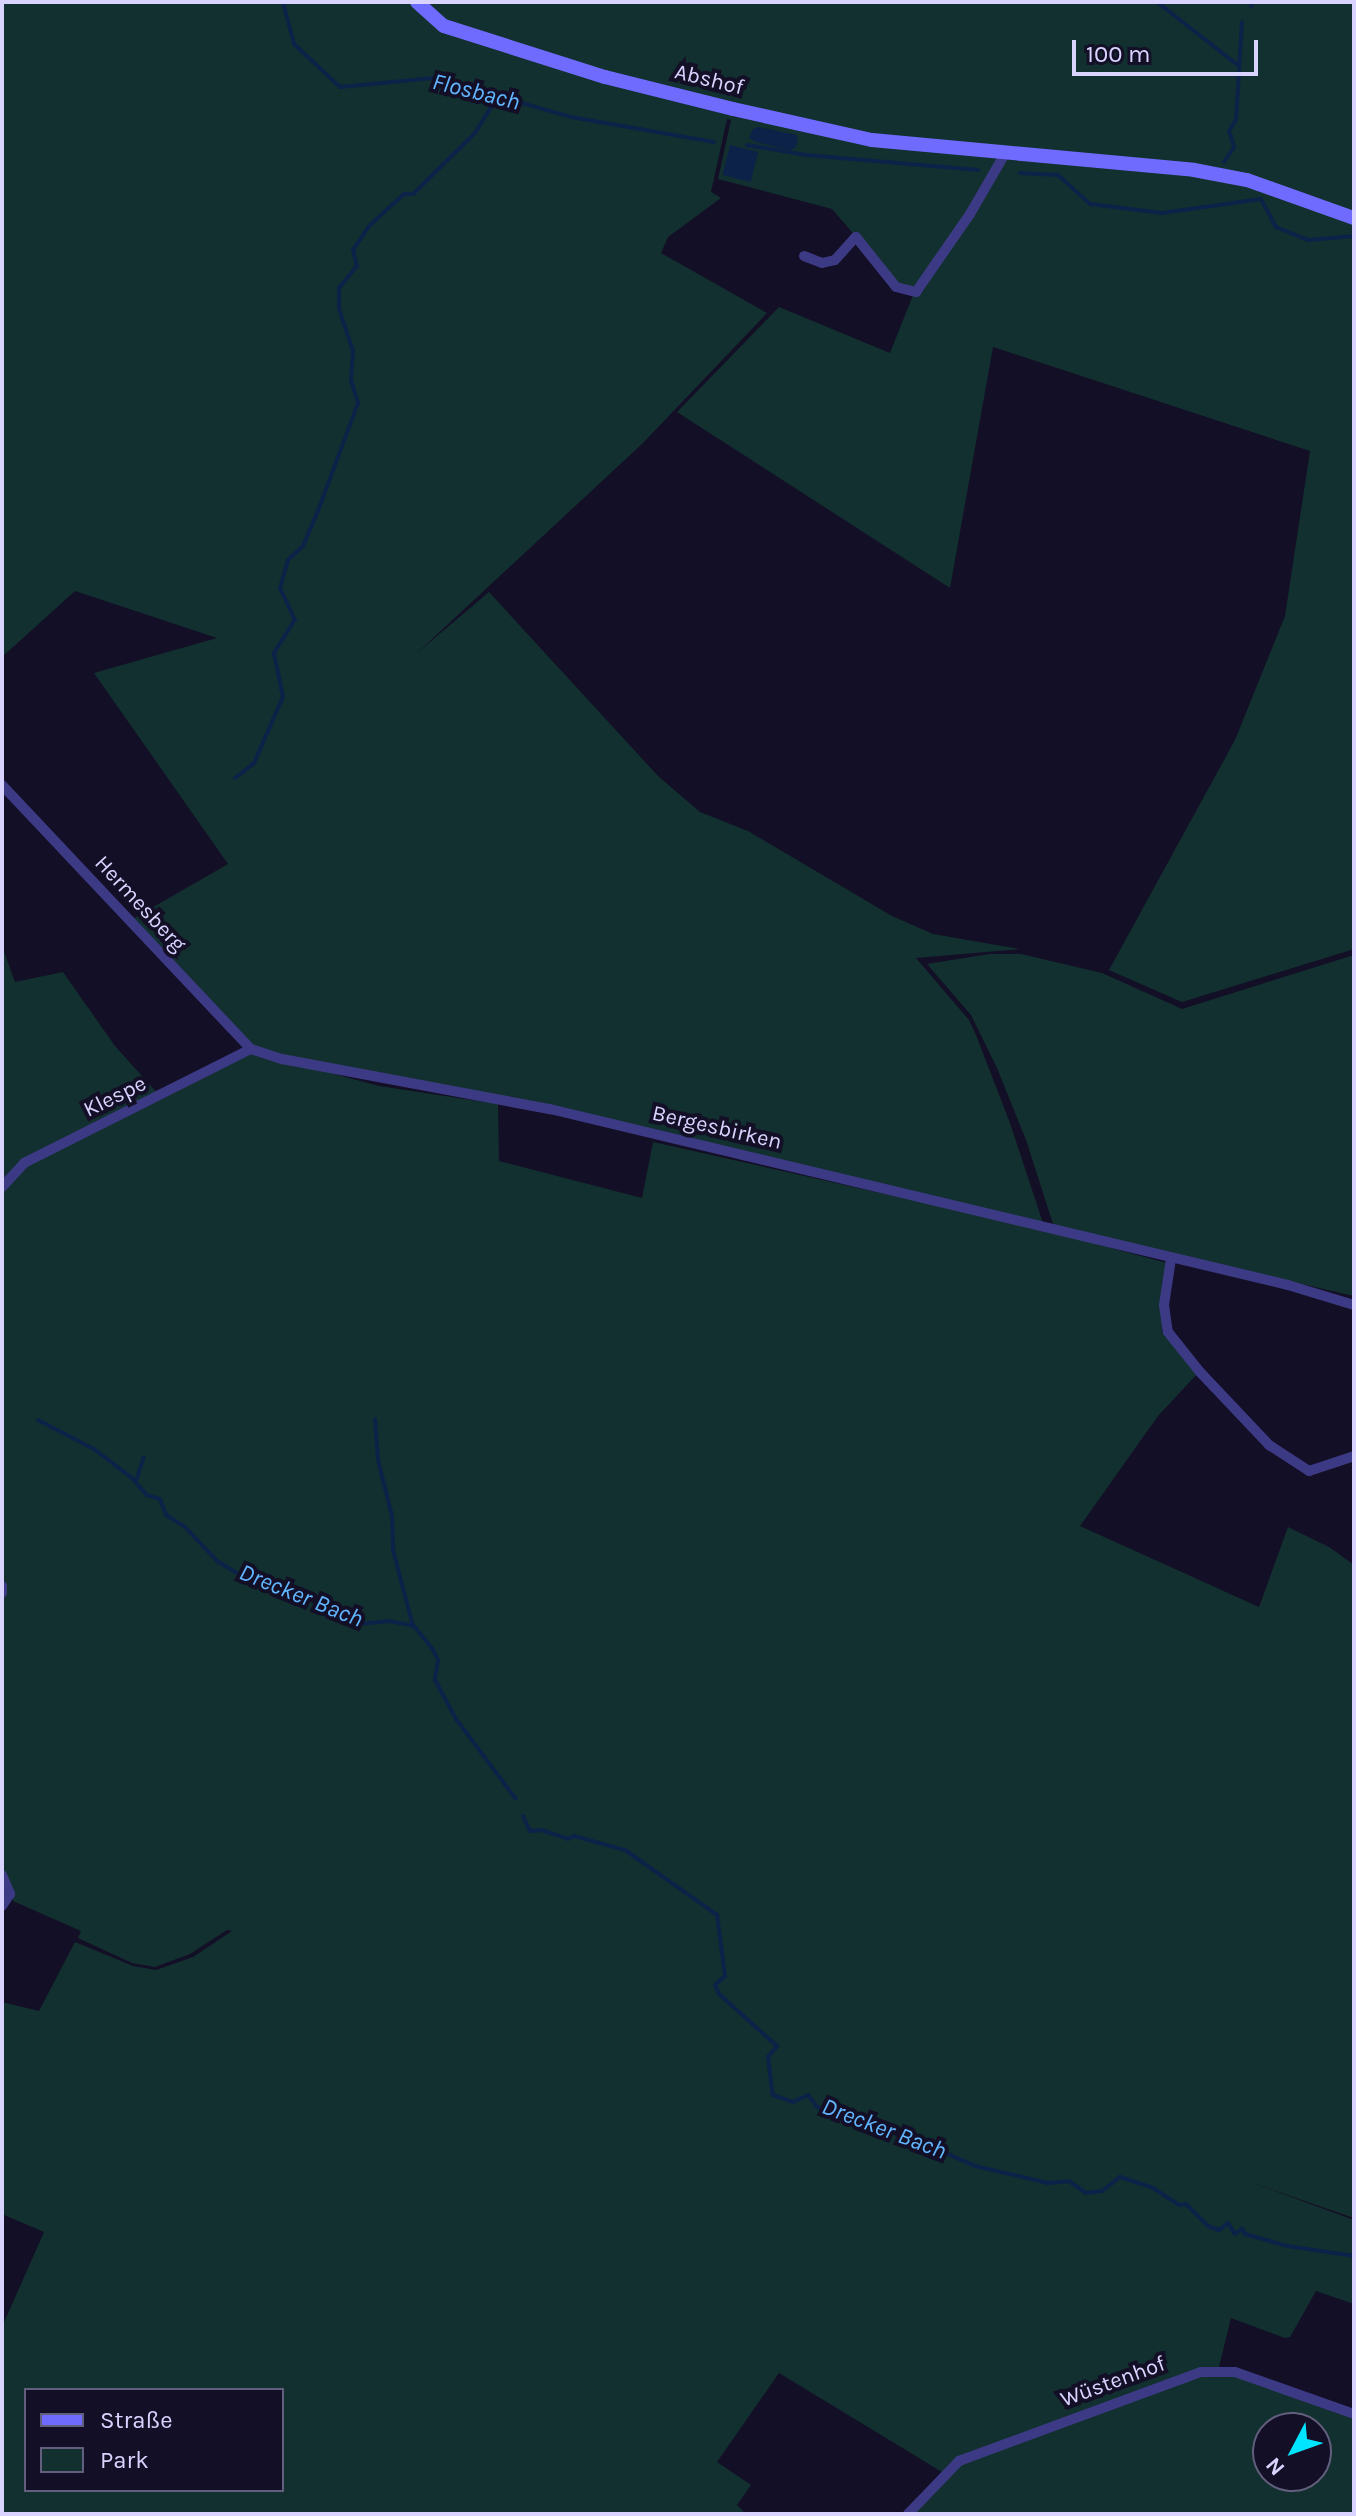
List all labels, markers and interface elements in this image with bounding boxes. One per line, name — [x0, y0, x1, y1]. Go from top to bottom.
scale bar — [1076, 24, 1262, 74]
text: 100 m — [1086, 40, 1151, 68]
street label: Abshof — [672, 59, 746, 101]
water label: Flosbach — [429, 67, 523, 117]
street label: Hermesberg — [89, 850, 191, 958]
street label: Klespe — [79, 1071, 151, 1123]
street label: Bergesbirken — [650, 1100, 784, 1156]
water label: Drecker Bach — [235, 1558, 367, 1634]
water label: Drecker Bach — [818, 2092, 950, 2166]
street label: Wüstenhof — [1057, 2351, 1169, 2413]
legend — [24, 2388, 284, 2492]
text: Straße — [100, 2406, 172, 2434]
north arrow — [1252, 2412, 1332, 2492]
text: Park — [100, 2446, 149, 2474]
text: N — [1260, 2452, 1290, 2481]

